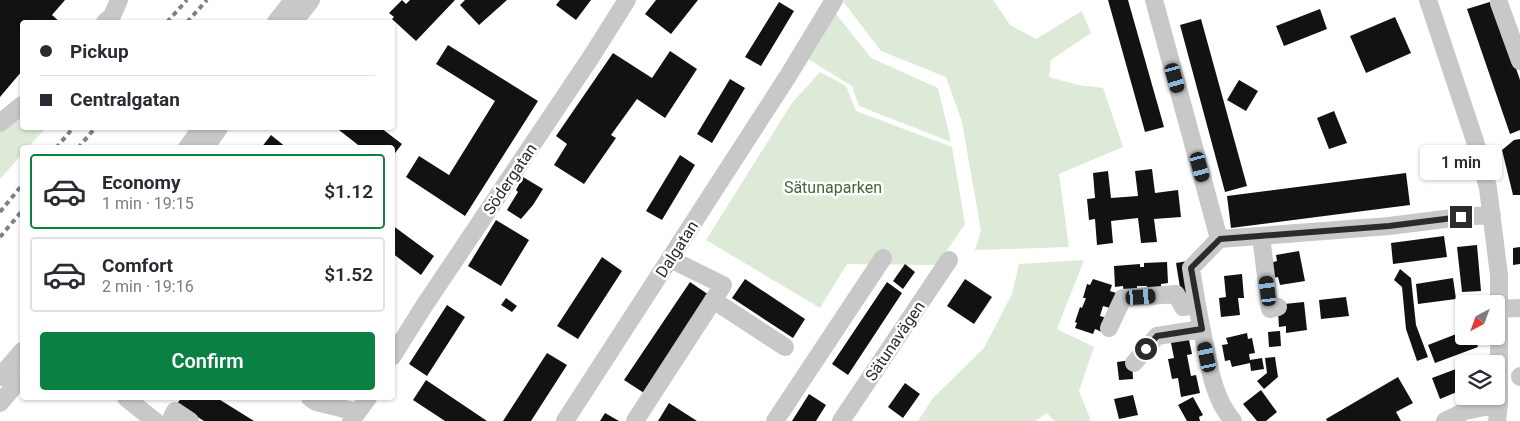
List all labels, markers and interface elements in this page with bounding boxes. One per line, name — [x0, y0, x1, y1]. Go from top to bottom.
text: Pickup — [70, 40, 129, 63]
car — [1163, 62, 1186, 94]
text: Centralgatan — [70, 88, 180, 111]
street label: Södergatan — [479, 140, 541, 218]
callout: 1 min — [1420, 144, 1502, 180]
car — [1188, 151, 1211, 183]
text: 1 min — [1441, 153, 1481, 172]
icon: car — [42, 169, 87, 214]
text: Economy — [102, 171, 181, 194]
park label: Sätunaparken — [784, 178, 882, 197]
text: $1.12 — [324, 180, 373, 203]
text: 1 min · 19:15 — [102, 194, 194, 213]
route end — [1450, 206, 1472, 228]
street label: Dalgatan — [652, 217, 702, 281]
icon: car — [42, 252, 87, 297]
text: Comfort — [102, 254, 173, 277]
text: $1.52 — [324, 263, 373, 286]
car — [1258, 275, 1277, 307]
text: 2 min · 19:16 — [102, 277, 194, 296]
car — [1125, 288, 1156, 306]
north arrow — [1455, 295, 1505, 345]
map controls — [1455, 295, 1505, 405]
street label: Sätunavägen — [861, 297, 929, 385]
button: Confirm — [40, 332, 375, 390]
route start — [1135, 338, 1157, 360]
car — [1196, 341, 1217, 373]
button: layers — [1455, 355, 1505, 405]

